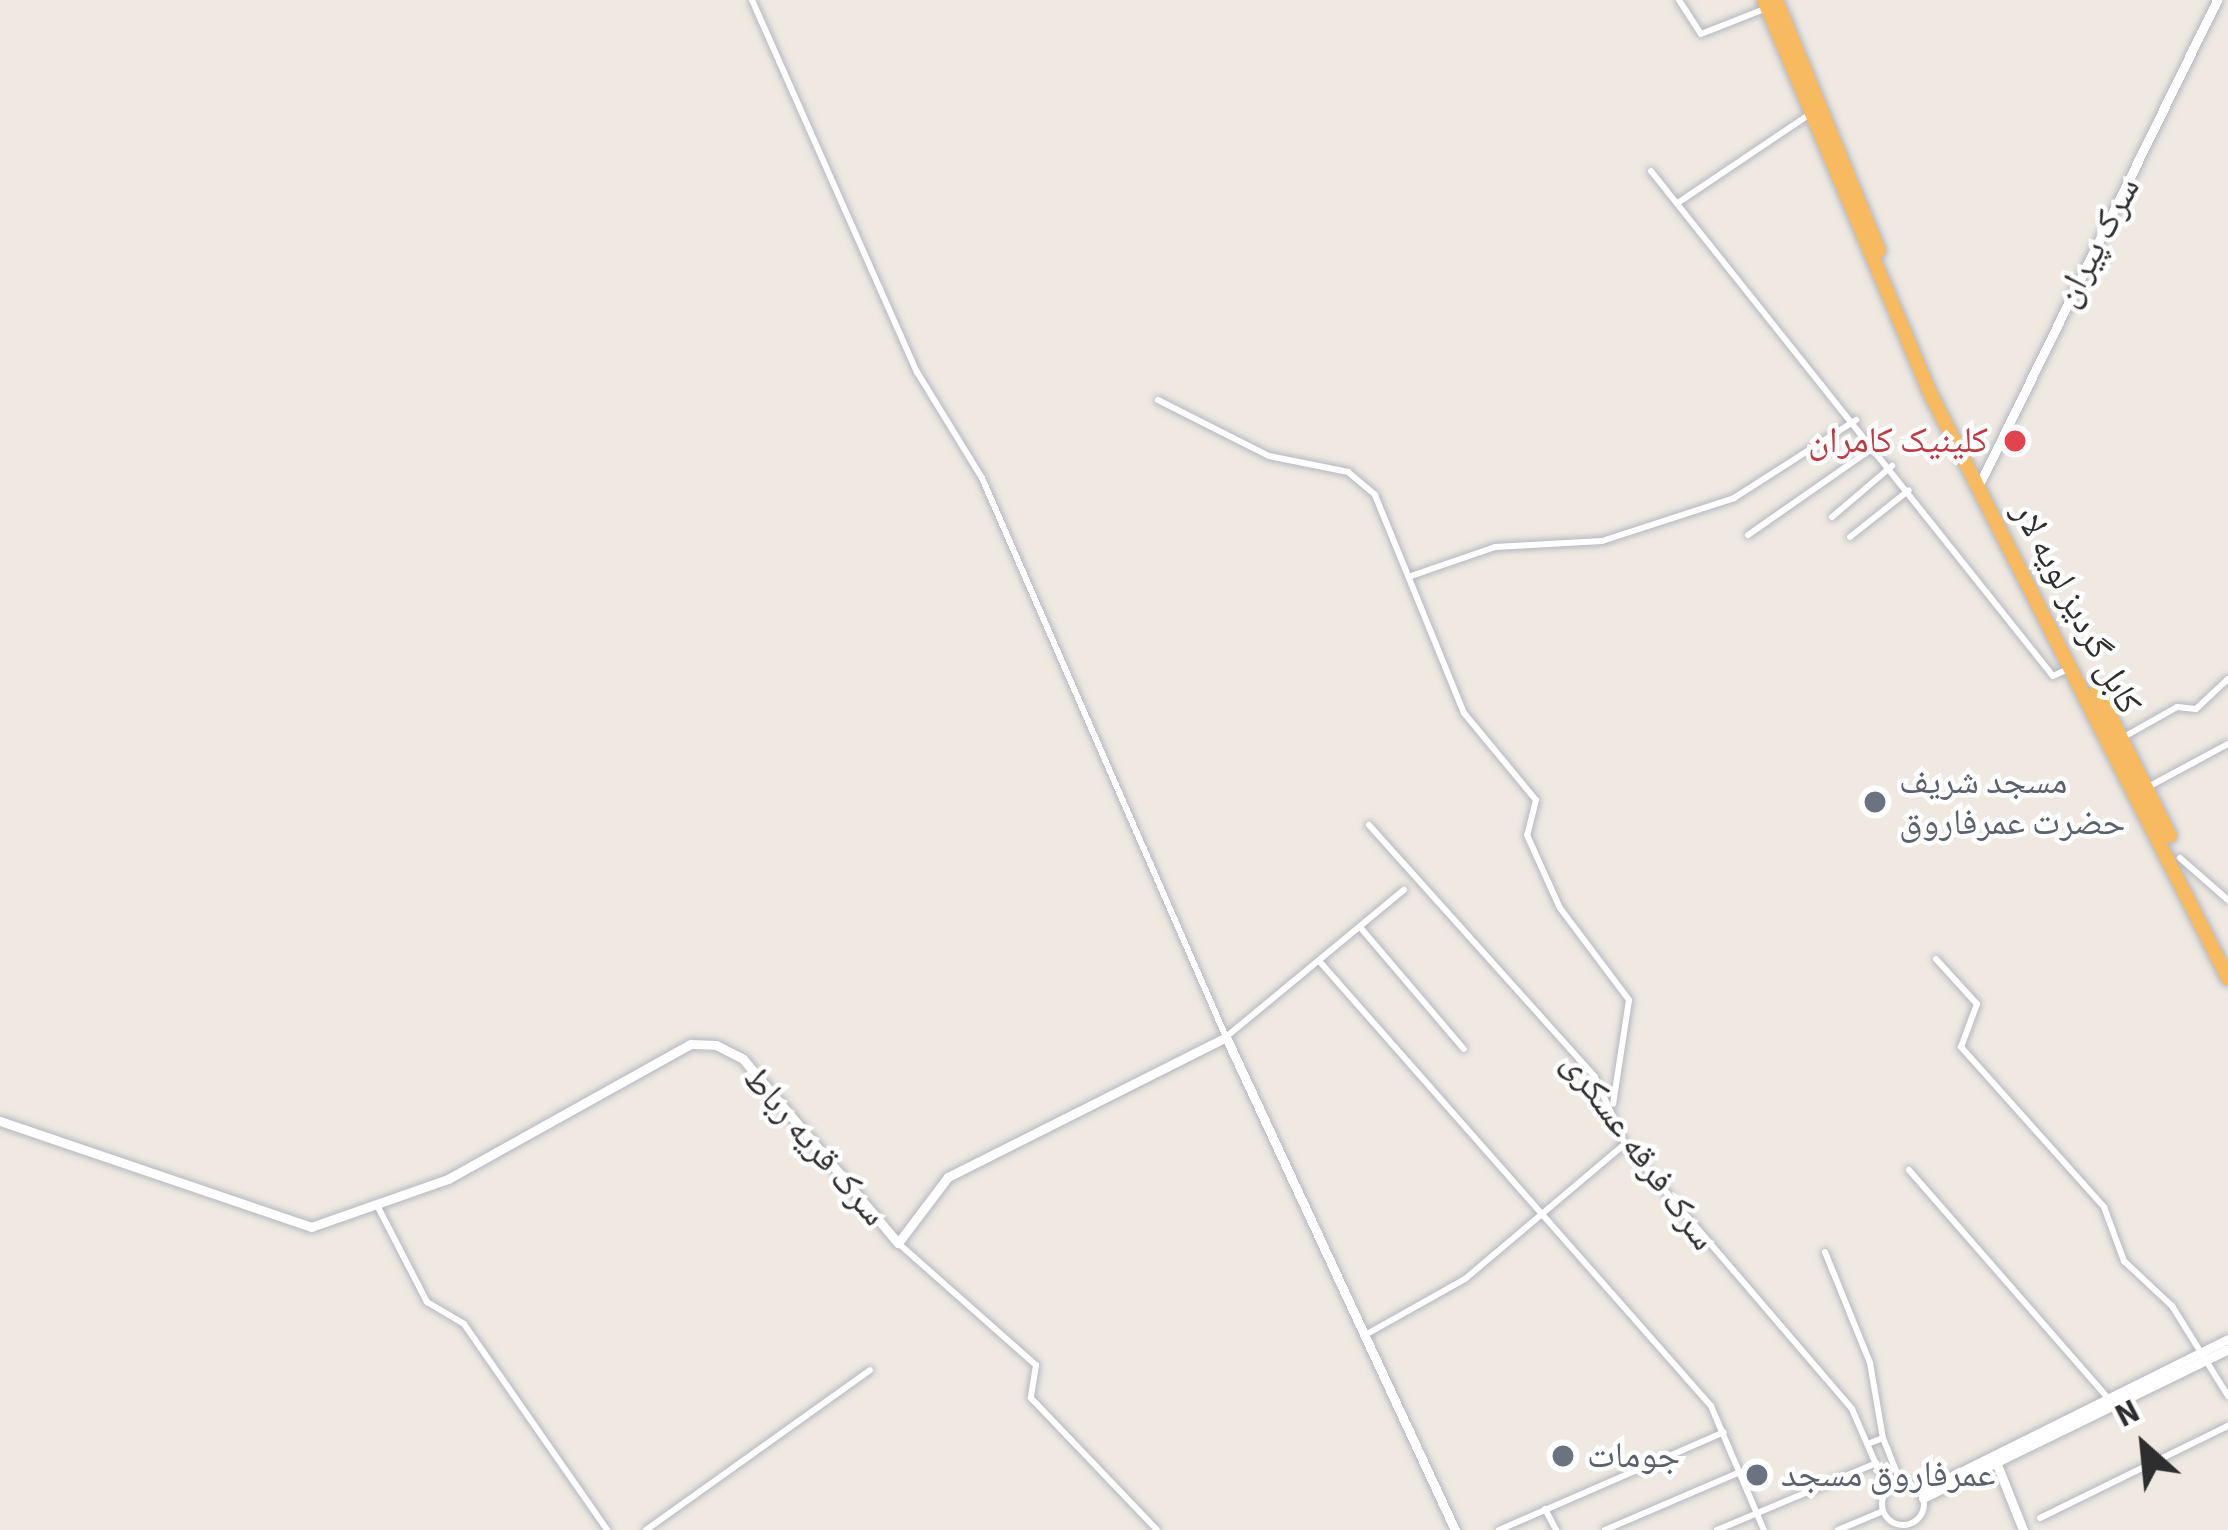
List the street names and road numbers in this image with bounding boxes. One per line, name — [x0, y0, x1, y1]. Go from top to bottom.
street label: سرک پیران — [2045, 170, 2149, 314]
street label: کابل گردیز لویه لار — [2003, 495, 2151, 721]
street label: سرک فرقه عسکری — [1552, 1043, 1726, 1259]
street label: سرک قریه رباط — [734, 1057, 896, 1235]

